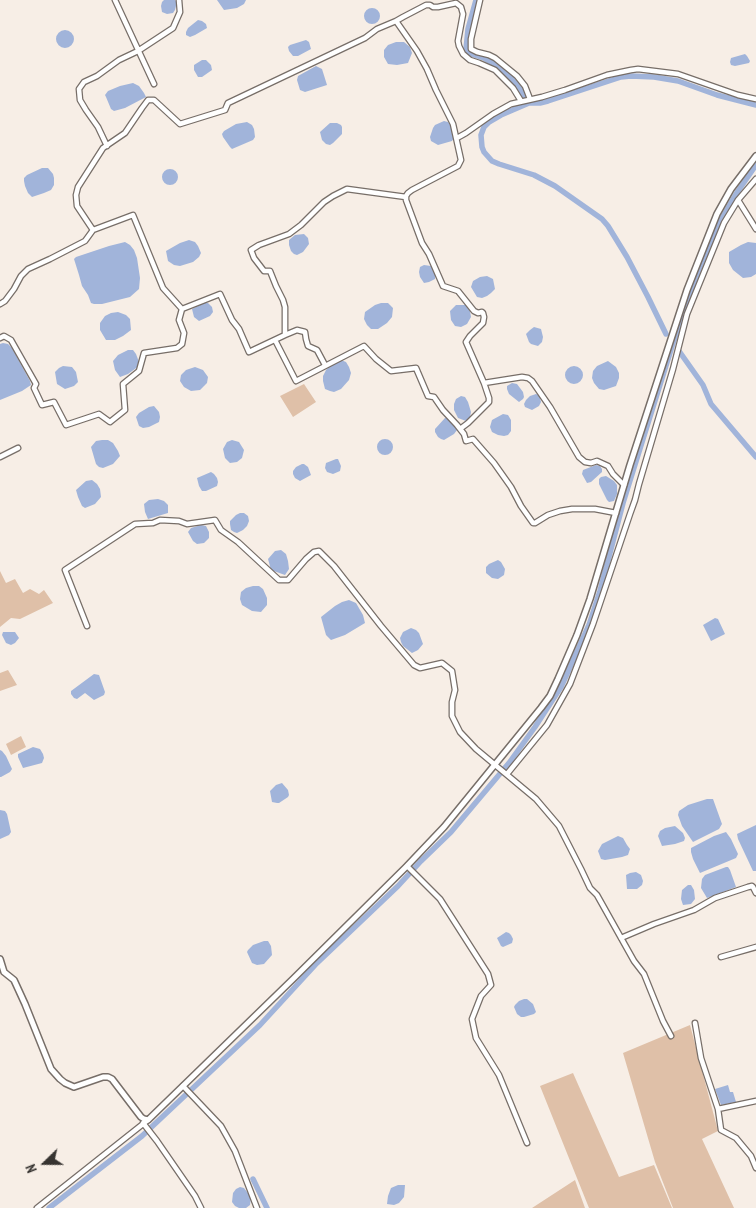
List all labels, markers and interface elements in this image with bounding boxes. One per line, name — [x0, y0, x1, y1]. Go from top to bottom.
north arrow — [20, 1138, 70, 1188]
text: N — [21, 1162, 41, 1175]

